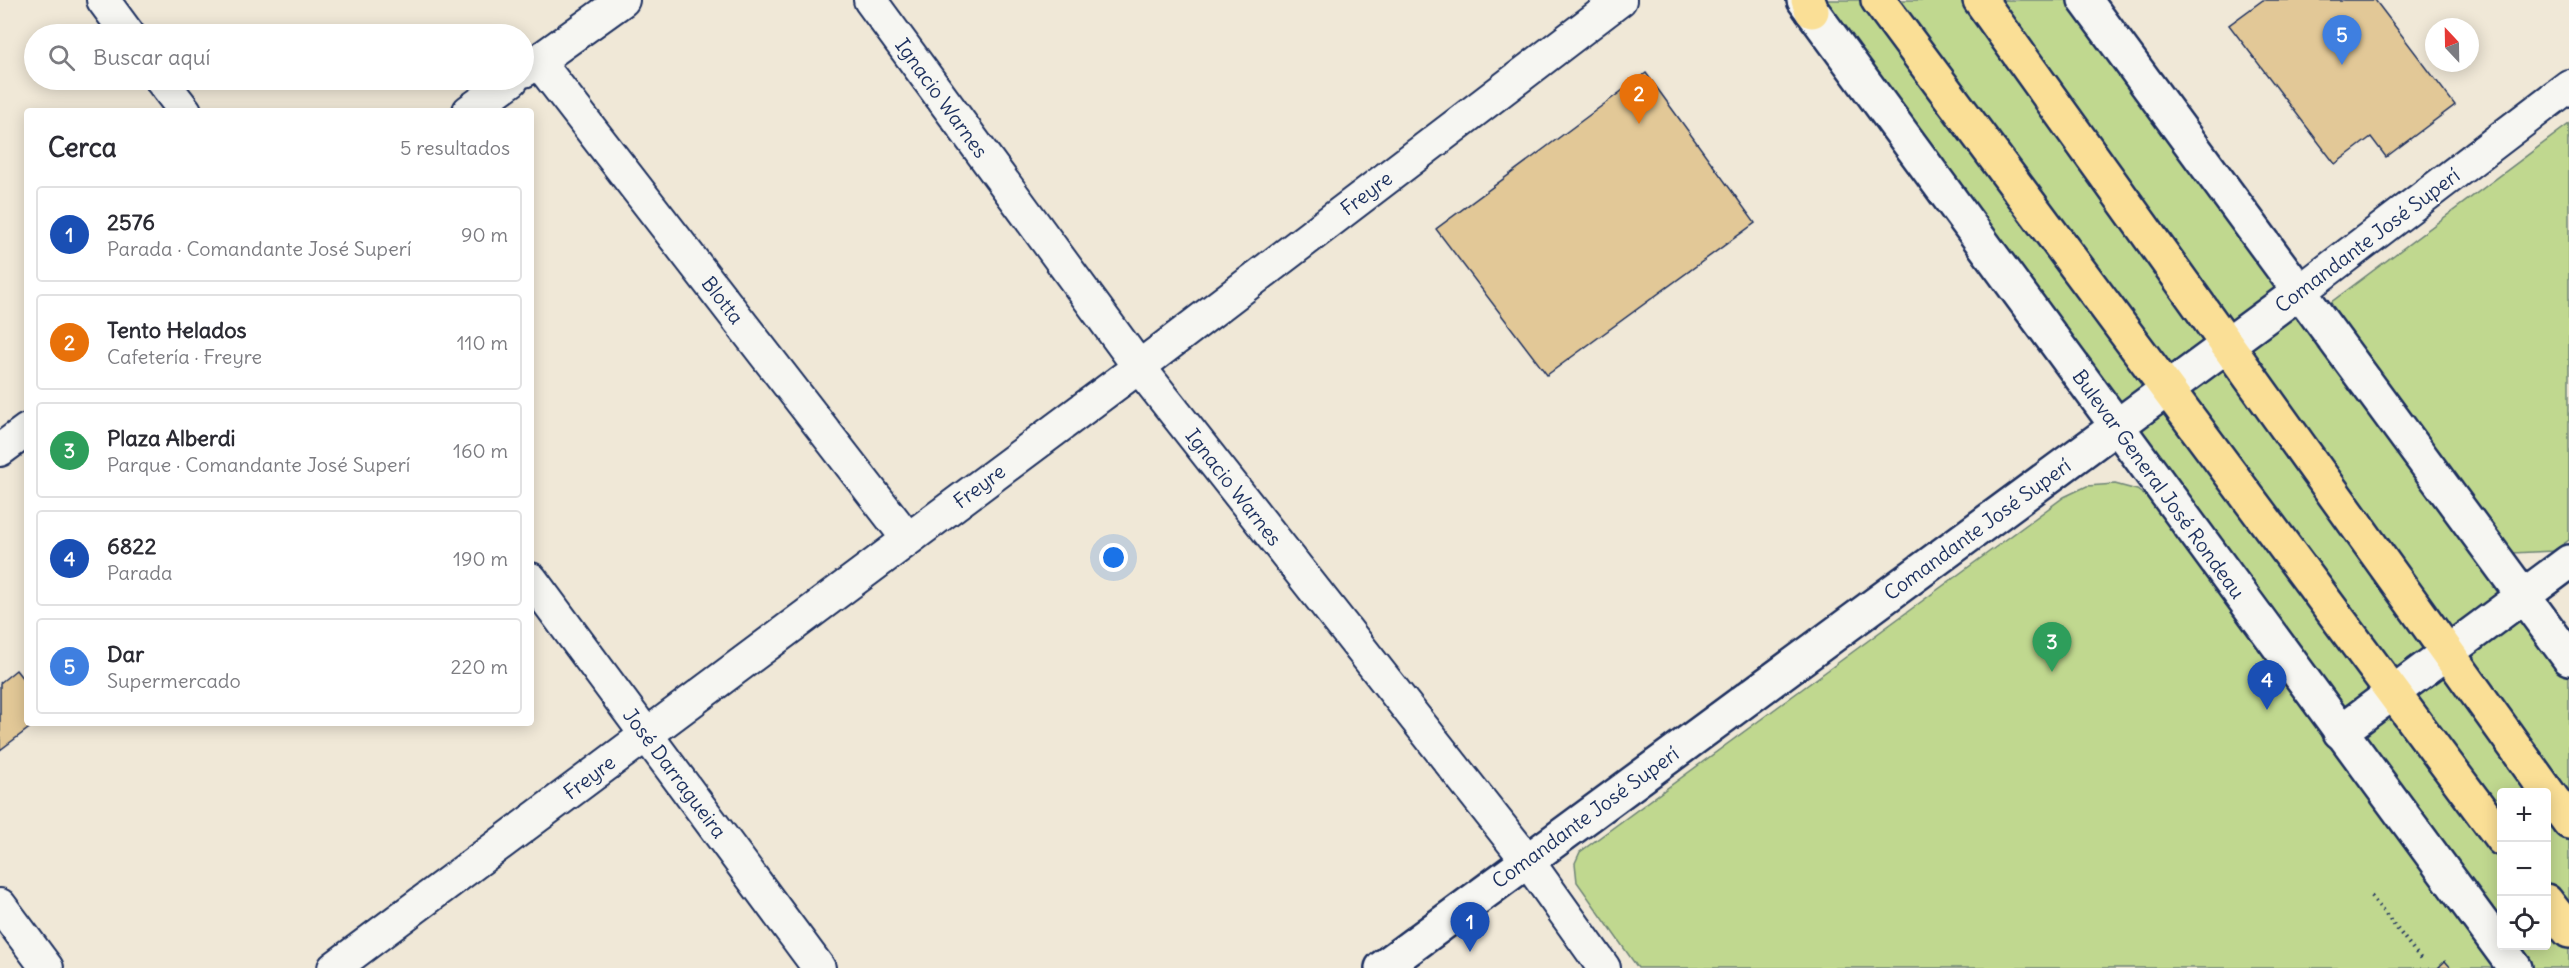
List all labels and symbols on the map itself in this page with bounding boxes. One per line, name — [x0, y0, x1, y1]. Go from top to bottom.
pin: 5 — [2322, 16, 2362, 65]
north arrow — [2425, 18, 2479, 72]
street label: Ignacio Warnes — [890, 33, 994, 163]
pin: 2 — [1620, 74, 1658, 124]
street label: Comandante José Superí — [2270, 162, 2464, 318]
street label: Freyre — [1335, 165, 1397, 221]
street label: Blotta — [697, 271, 749, 329]
street label: Bulevar General José Rondeau — [2067, 365, 2251, 603]
street label: Ignacio Warnes — [1181, 424, 1287, 550]
street label: Comandante José Superí — [1879, 453, 2075, 605]
street label: Freyre — [948, 458, 1010, 514]
your location — [1099, 543, 1128, 572]
pin: 3 — [2032, 622, 2072, 672]
pin: 4 — [2248, 660, 2286, 710]
street label: José Darragueira — [618, 703, 732, 843]
street label: Comandante José Superí — [1487, 741, 1683, 893]
street label: Freyre — [558, 749, 620, 805]
pin: 1 — [1450, 902, 1490, 952]

